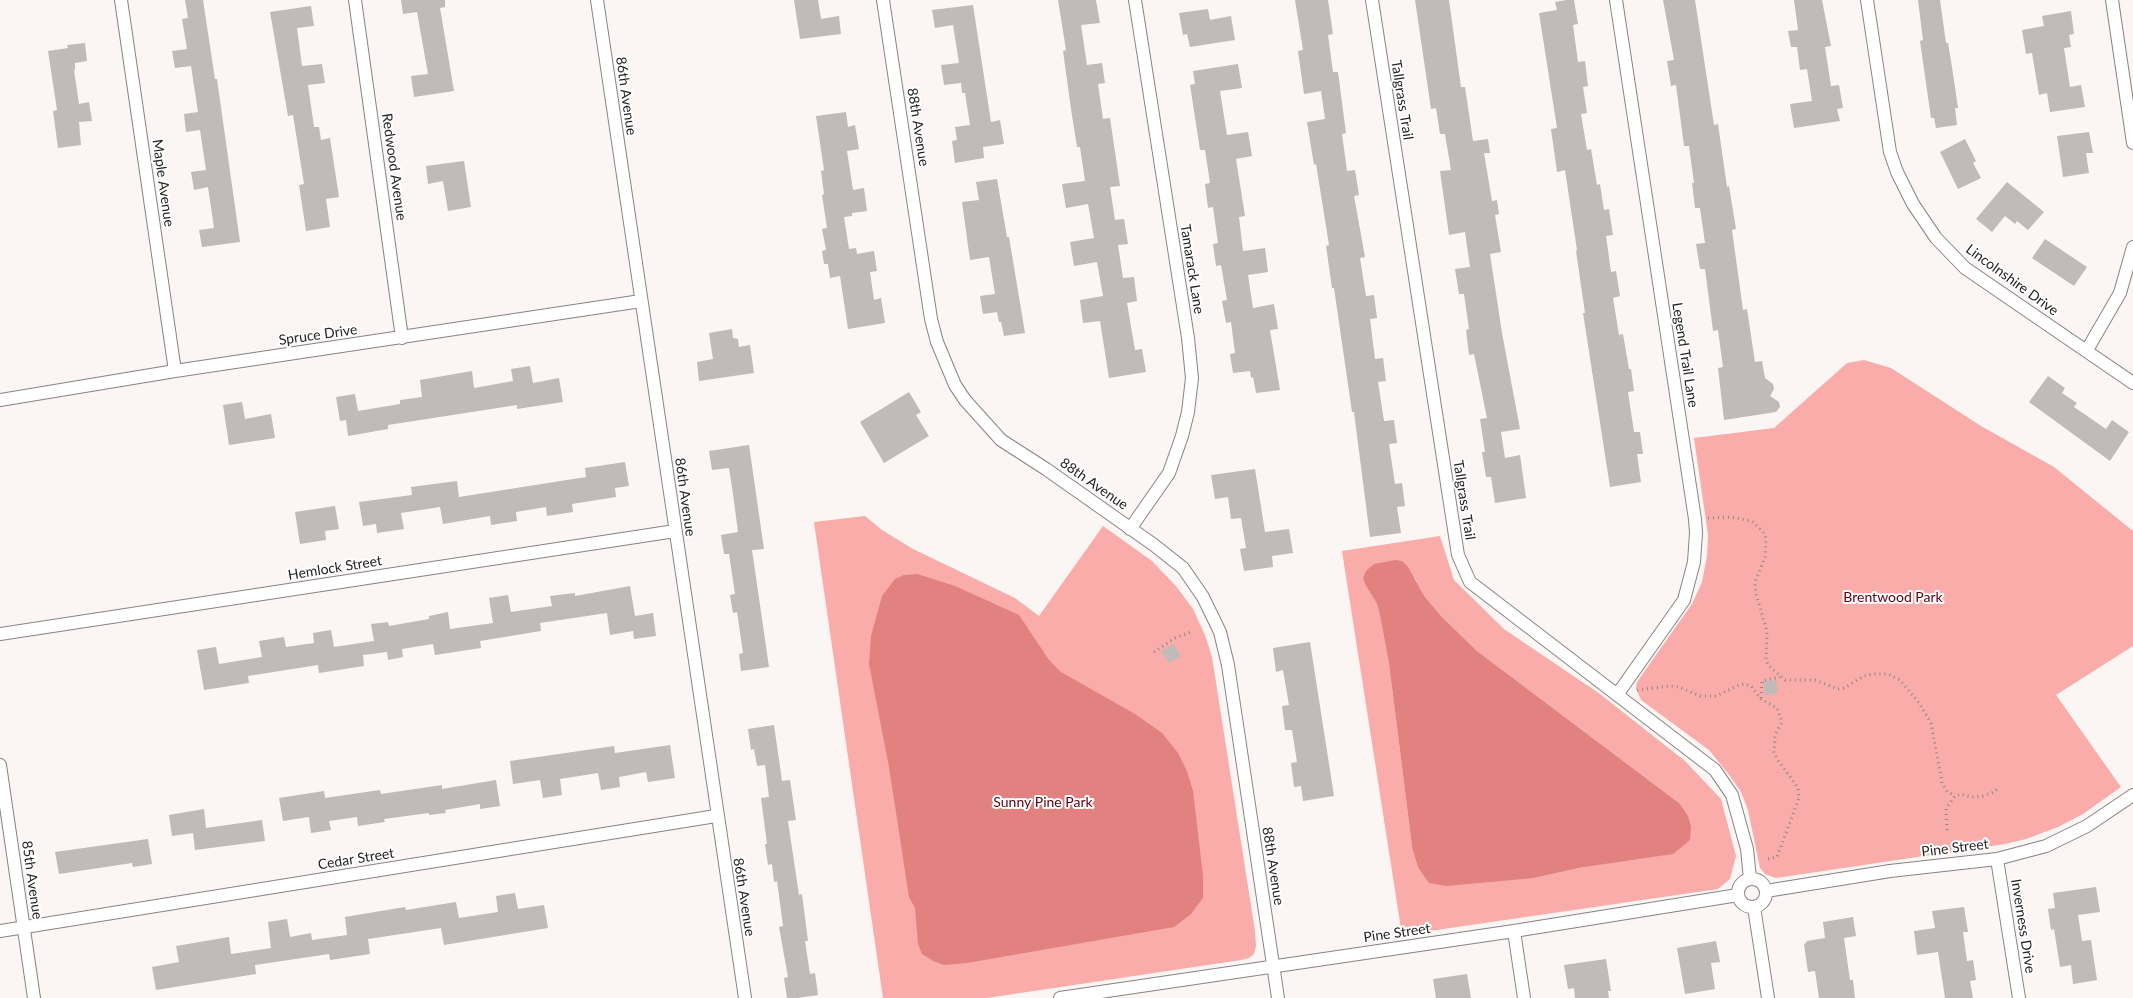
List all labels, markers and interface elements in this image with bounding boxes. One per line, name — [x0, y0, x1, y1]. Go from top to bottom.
street label: 86th Avenue — [612, 56, 640, 136]
street label: Tallgrass Trail — [1387, 59, 1417, 141]
street label: 88th Avenue — [904, 87, 932, 167]
street label: Redwood Avenue — [378, 112, 410, 222]
street label: Maple Avenue — [149, 138, 177, 228]
street label: Tamarack Lane — [1177, 223, 1207, 315]
street label: Lincolnshire Drive — [1962, 241, 2062, 319]
street label: Legend Trail Lane — [1668, 301, 1702, 409]
street label: Spruce Drive — [278, 321, 358, 349]
street label: 88th Avenue — [1057, 454, 1131, 514]
street label: 86th Avenue — [671, 457, 699, 537]
street label: Tallgrass Trail — [1449, 459, 1479, 541]
street label: Hemlock Street — [287, 552, 383, 584]
park label: Brentwood Park — [1843, 589, 1943, 605]
park label: Sunny Pine Park — [993, 794, 1093, 810]
street label: 88th Avenue — [1259, 826, 1287, 906]
street label: Pine Street — [1921, 836, 1989, 860]
street label: 85th Avenue — [18, 840, 46, 920]
street label: Cedar Street — [317, 845, 395, 873]
street label: 86th Avenue — [730, 857, 758, 937]
street label: Inverness Drive — [2007, 878, 2039, 974]
street label: Pine Street — [1362, 920, 1432, 946]

